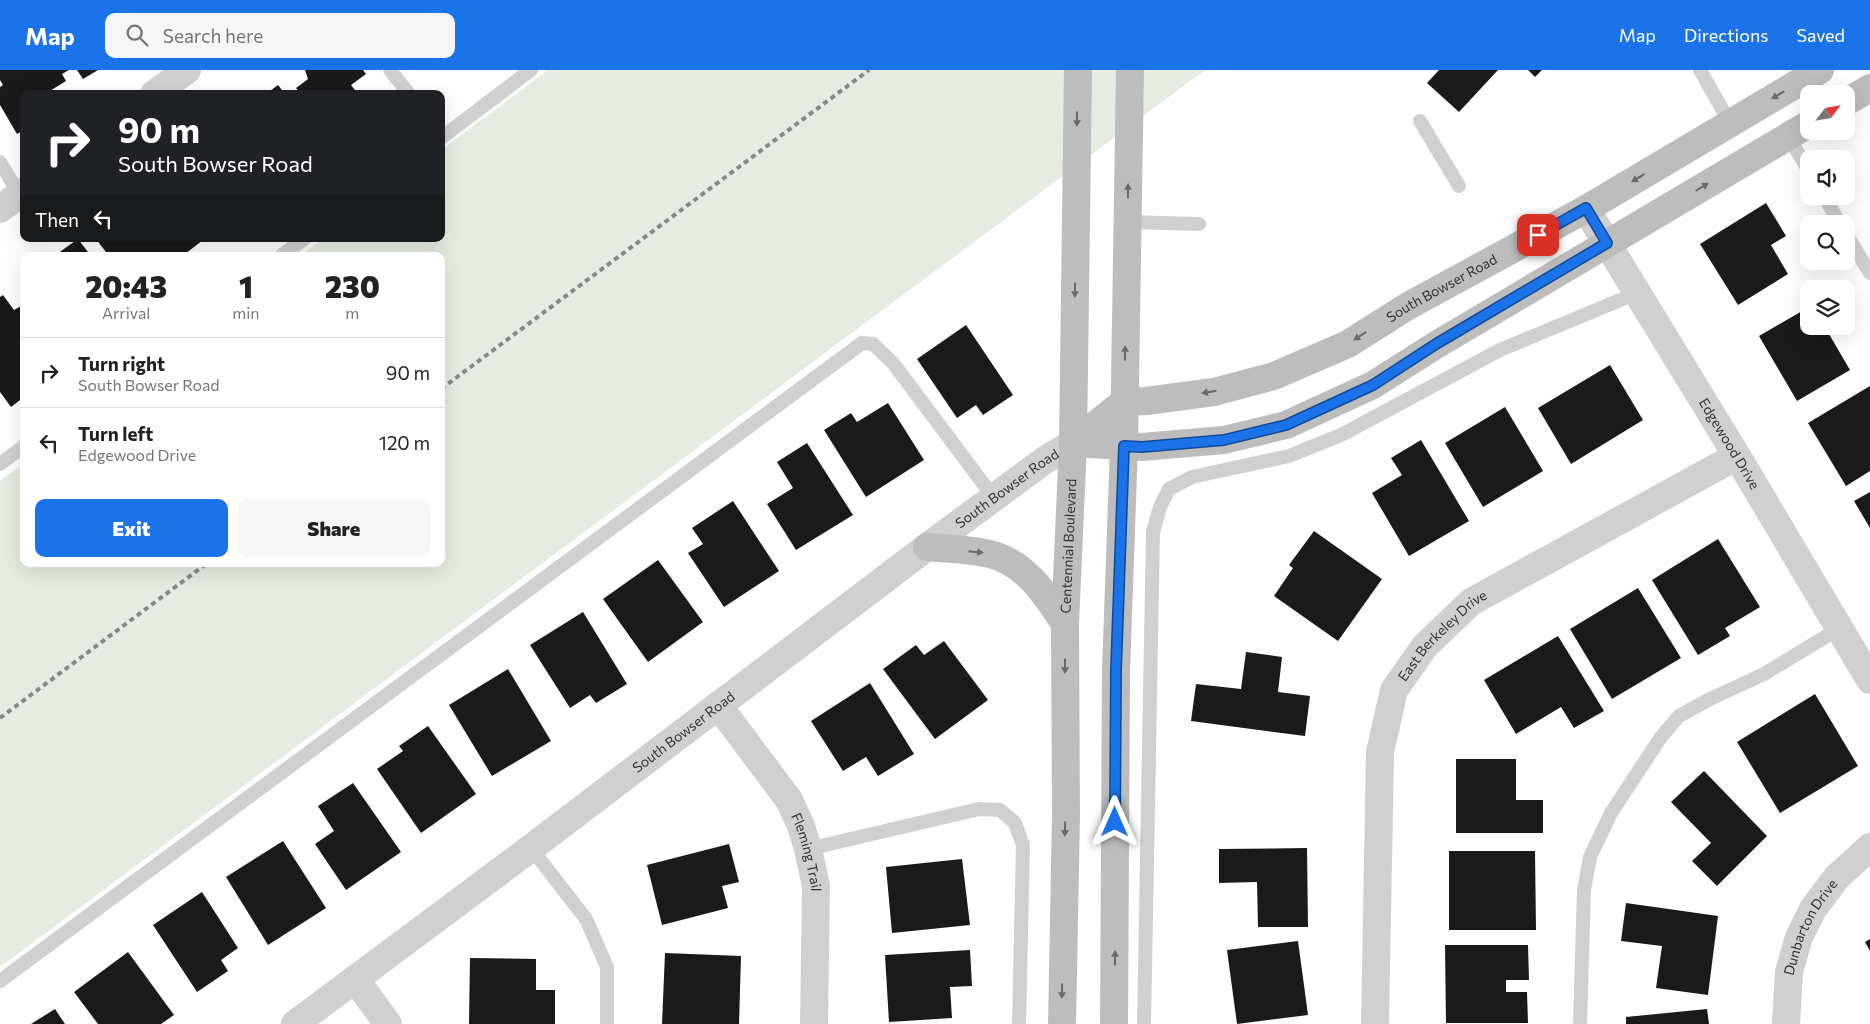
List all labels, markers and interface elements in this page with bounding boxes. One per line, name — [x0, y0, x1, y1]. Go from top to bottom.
search box — [105, 13, 455, 58]
text: Map — [25, 21, 75, 50]
icon: search — [123, 21, 151, 49]
text: Search here — [163, 24, 263, 47]
text: Map — [1619, 24, 1656, 46]
text: Directions — [1684, 24, 1768, 46]
text: Saved — [1796, 24, 1845, 46]
north arrow — [1800, 85, 1855, 140]
map controls — [1800, 85, 1855, 335]
one-way arrow — [1771, 90, 1784, 99]
text: 90 m — [118, 107, 200, 150]
icon: right — [35, 110, 100, 175]
one-way arrow — [1073, 111, 1081, 127]
text: South Bowser Road — [118, 150, 313, 177]
button: sound — [1800, 150, 1855, 205]
one-way arrow — [1631, 173, 1645, 182]
one-way arrow — [1124, 183, 1132, 199]
one-way arrow — [1695, 183, 1708, 192]
icon: left — [89, 205, 117, 233]
text: Then — [35, 208, 79, 231]
pin — [1517, 214, 1559, 256]
button: search — [1800, 215, 1855, 270]
icon: arrive — [1524, 221, 1552, 249]
street label: South Bowser Road — [1383, 250, 1500, 325]
text: 20:43 — [85, 267, 167, 304]
text: 1 — [239, 267, 253, 304]
text: 230 — [325, 267, 380, 304]
button: layers — [1800, 280, 1855, 335]
one-way arrow — [1071, 283, 1079, 299]
text: Arrival — [102, 303, 150, 322]
text: min — [232, 303, 260, 322]
text: m — [345, 303, 359, 322]
one-way arrow — [1354, 332, 1367, 341]
one-way arrow — [1121, 345, 1129, 361]
text: Turn right — [78, 352, 165, 375]
icon: right — [35, 359, 63, 387]
text: 90 m — [386, 361, 430, 384]
text: South Bowser Road — [78, 375, 220, 394]
one-way arrow — [1200, 389, 1216, 397]
street label: Edgewood Drive — [1696, 395, 1764, 492]
text: Turn left — [78, 422, 153, 445]
icon: left — [35, 429, 63, 457]
text: 120 m — [379, 431, 430, 454]
text: Edgewood Drive — [78, 445, 196, 464]
street label: South Bowser Road — [952, 445, 1062, 531]
street label: Centennial Boulevard — [1056, 478, 1079, 614]
button: Exit — [35, 499, 228, 557]
button: Share — [238, 499, 430, 557]
one-way arrow — [968, 548, 984, 556]
street label: East Berkeley Drive — [1394, 586, 1490, 684]
one-way arrow — [1061, 659, 1069, 675]
street label: South Bowser Road — [629, 687, 738, 776]
position arrow — [1088, 795, 1140, 847]
street label: Fleming Trail — [788, 810, 825, 891]
one-way arrow — [1061, 821, 1069, 837]
street label: Dunbarton Drive — [1780, 875, 1841, 977]
one-way arrow — [1111, 950, 1119, 966]
one-way arrow — [1058, 984, 1066, 1000]

